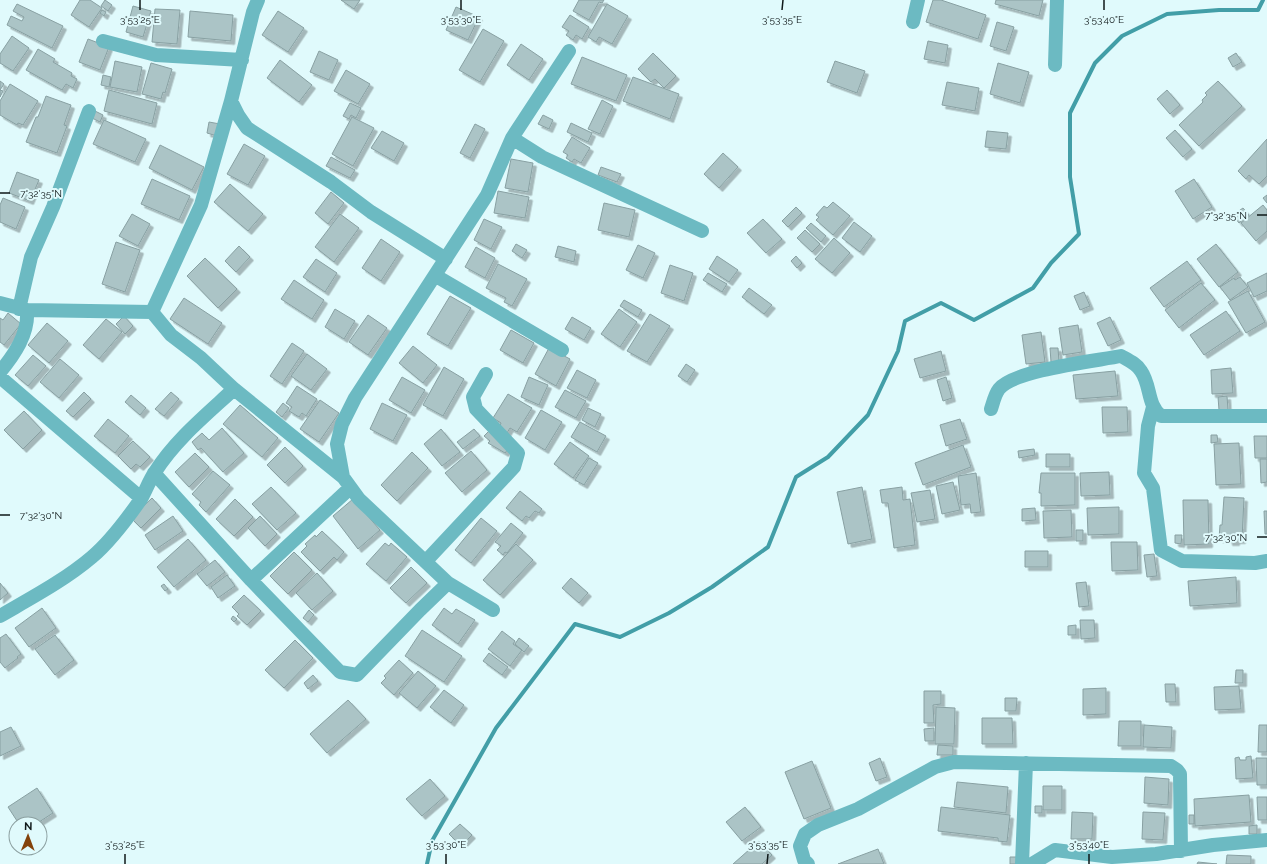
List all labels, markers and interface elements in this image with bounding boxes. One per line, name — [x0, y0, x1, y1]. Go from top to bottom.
text: 3°53'25"E — [120, 14, 160, 25]
text: 3°53'30"E — [441, 14, 481, 25]
text: 3°53'35"E — [762, 14, 802, 25]
text: 3°53'40"E — [1084, 14, 1124, 25]
text: 7°32'35"N — [20, 188, 62, 199]
text: 7°32'35"N — [1205, 210, 1247, 221]
text: 7°32'30"N — [20, 510, 62, 521]
text: 7°32'30"N — [1205, 532, 1247, 543]
north arrow — [8, 816, 48, 856]
text: N — [24, 820, 32, 833]
text: 3°53'25"E — [105, 839, 145, 850]
text: 3°53'30"E — [426, 839, 466, 850]
text: 3°53'35"E — [748, 839, 788, 850]
text: 3°53'40"E — [1069, 839, 1109, 850]

